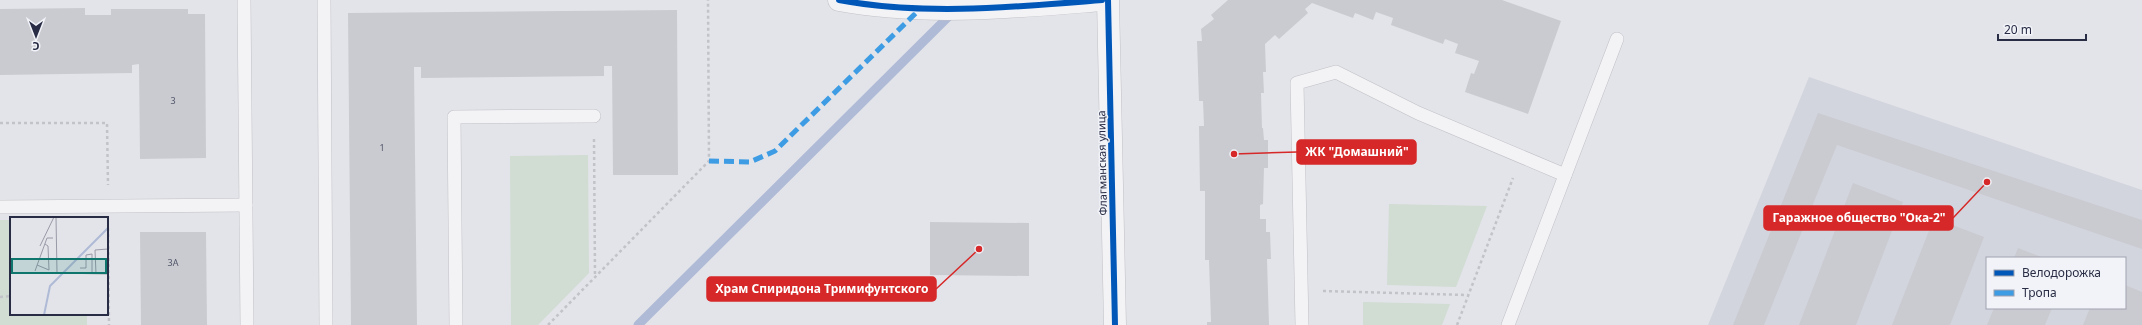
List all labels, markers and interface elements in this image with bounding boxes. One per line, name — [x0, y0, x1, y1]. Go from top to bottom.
north arrow — [16, 16, 56, 56]
scale bar — [1998, 16, 2086, 42]
text: 20 m — [2004, 21, 2032, 38]
text: С — [32, 39, 40, 54]
house number: 3 — [170, 94, 176, 107]
street label: Флагманская улица — [1093, 110, 1110, 216]
callout: ЖК "Домашний" — [1297, 140, 1416, 164]
house number: 1 — [379, 141, 385, 154]
text: ЖК "Домашний" — [1305, 143, 1409, 160]
callout: Гаражное общество "Ока-2" — [1764, 206, 1953, 230]
text: Гаражное общество "Ока-2" — [1772, 209, 1946, 226]
inset map — [10, 217, 108, 315]
house number: 3А — [168, 256, 179, 269]
legend — [1986, 257, 2126, 309]
text: Велодорожка — [2022, 264, 2101, 281]
callout: Храм Спиридона Тримифунтского — [707, 277, 936, 301]
text: Храм Спиридона Тримифунтского — [716, 280, 928, 297]
text: Тропа — [2022, 284, 2057, 301]

